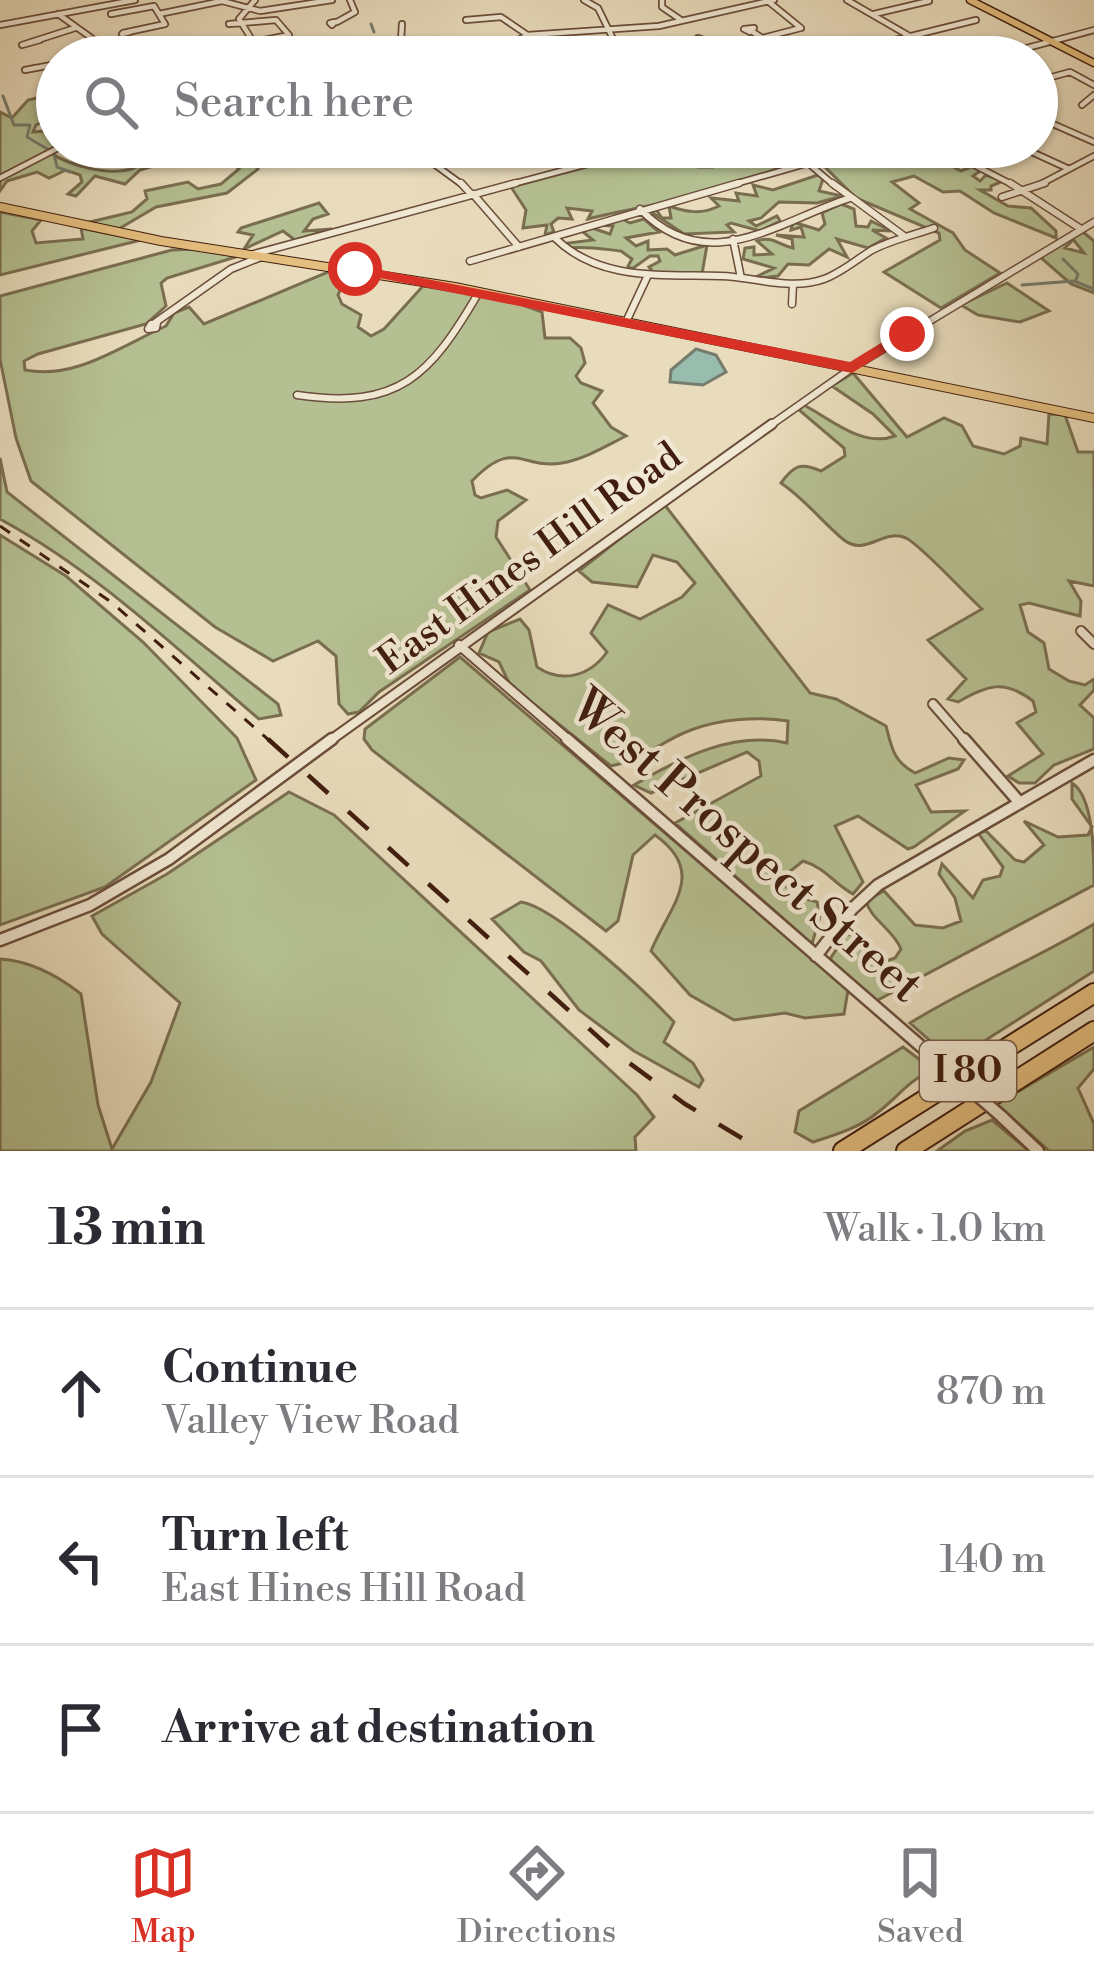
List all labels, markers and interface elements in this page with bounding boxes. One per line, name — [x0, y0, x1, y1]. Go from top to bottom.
search box — [36, 36, 1058, 168]
icon: search — [78, 69, 144, 135]
text: Search here — [174, 74, 414, 131]
route start — [328, 242, 382, 296]
route end — [880, 307, 934, 361]
street label: East Hines Hill Road — [368, 432, 692, 686]
street label: West Prospect Street — [556, 676, 935, 1016]
road number: I 80 — [920, 1041, 1016, 1101]
text: 13 min — [48, 1197, 205, 1261]
text: Walk · 1.0 km — [824, 1205, 1046, 1254]
text: Continue — [162, 1340, 358, 1397]
icon: ahead — [48, 1360, 114, 1426]
text: 870 m — [936, 1368, 1046, 1417]
text: Valley View Road — [162, 1397, 459, 1446]
text: Turn left — [162, 1508, 348, 1565]
icon: left — [48, 1528, 114, 1594]
text: 140 m — [939, 1536, 1046, 1585]
text: East Hines Hill Road — [162, 1565, 526, 1614]
icon: arrive — [48, 1696, 114, 1762]
text: Arrive at destination — [162, 1700, 595, 1757]
tab: Map — [130, 1840, 196, 1953]
tab: Directions — [457, 1840, 616, 1953]
tab: Saved — [877, 1840, 964, 1953]

